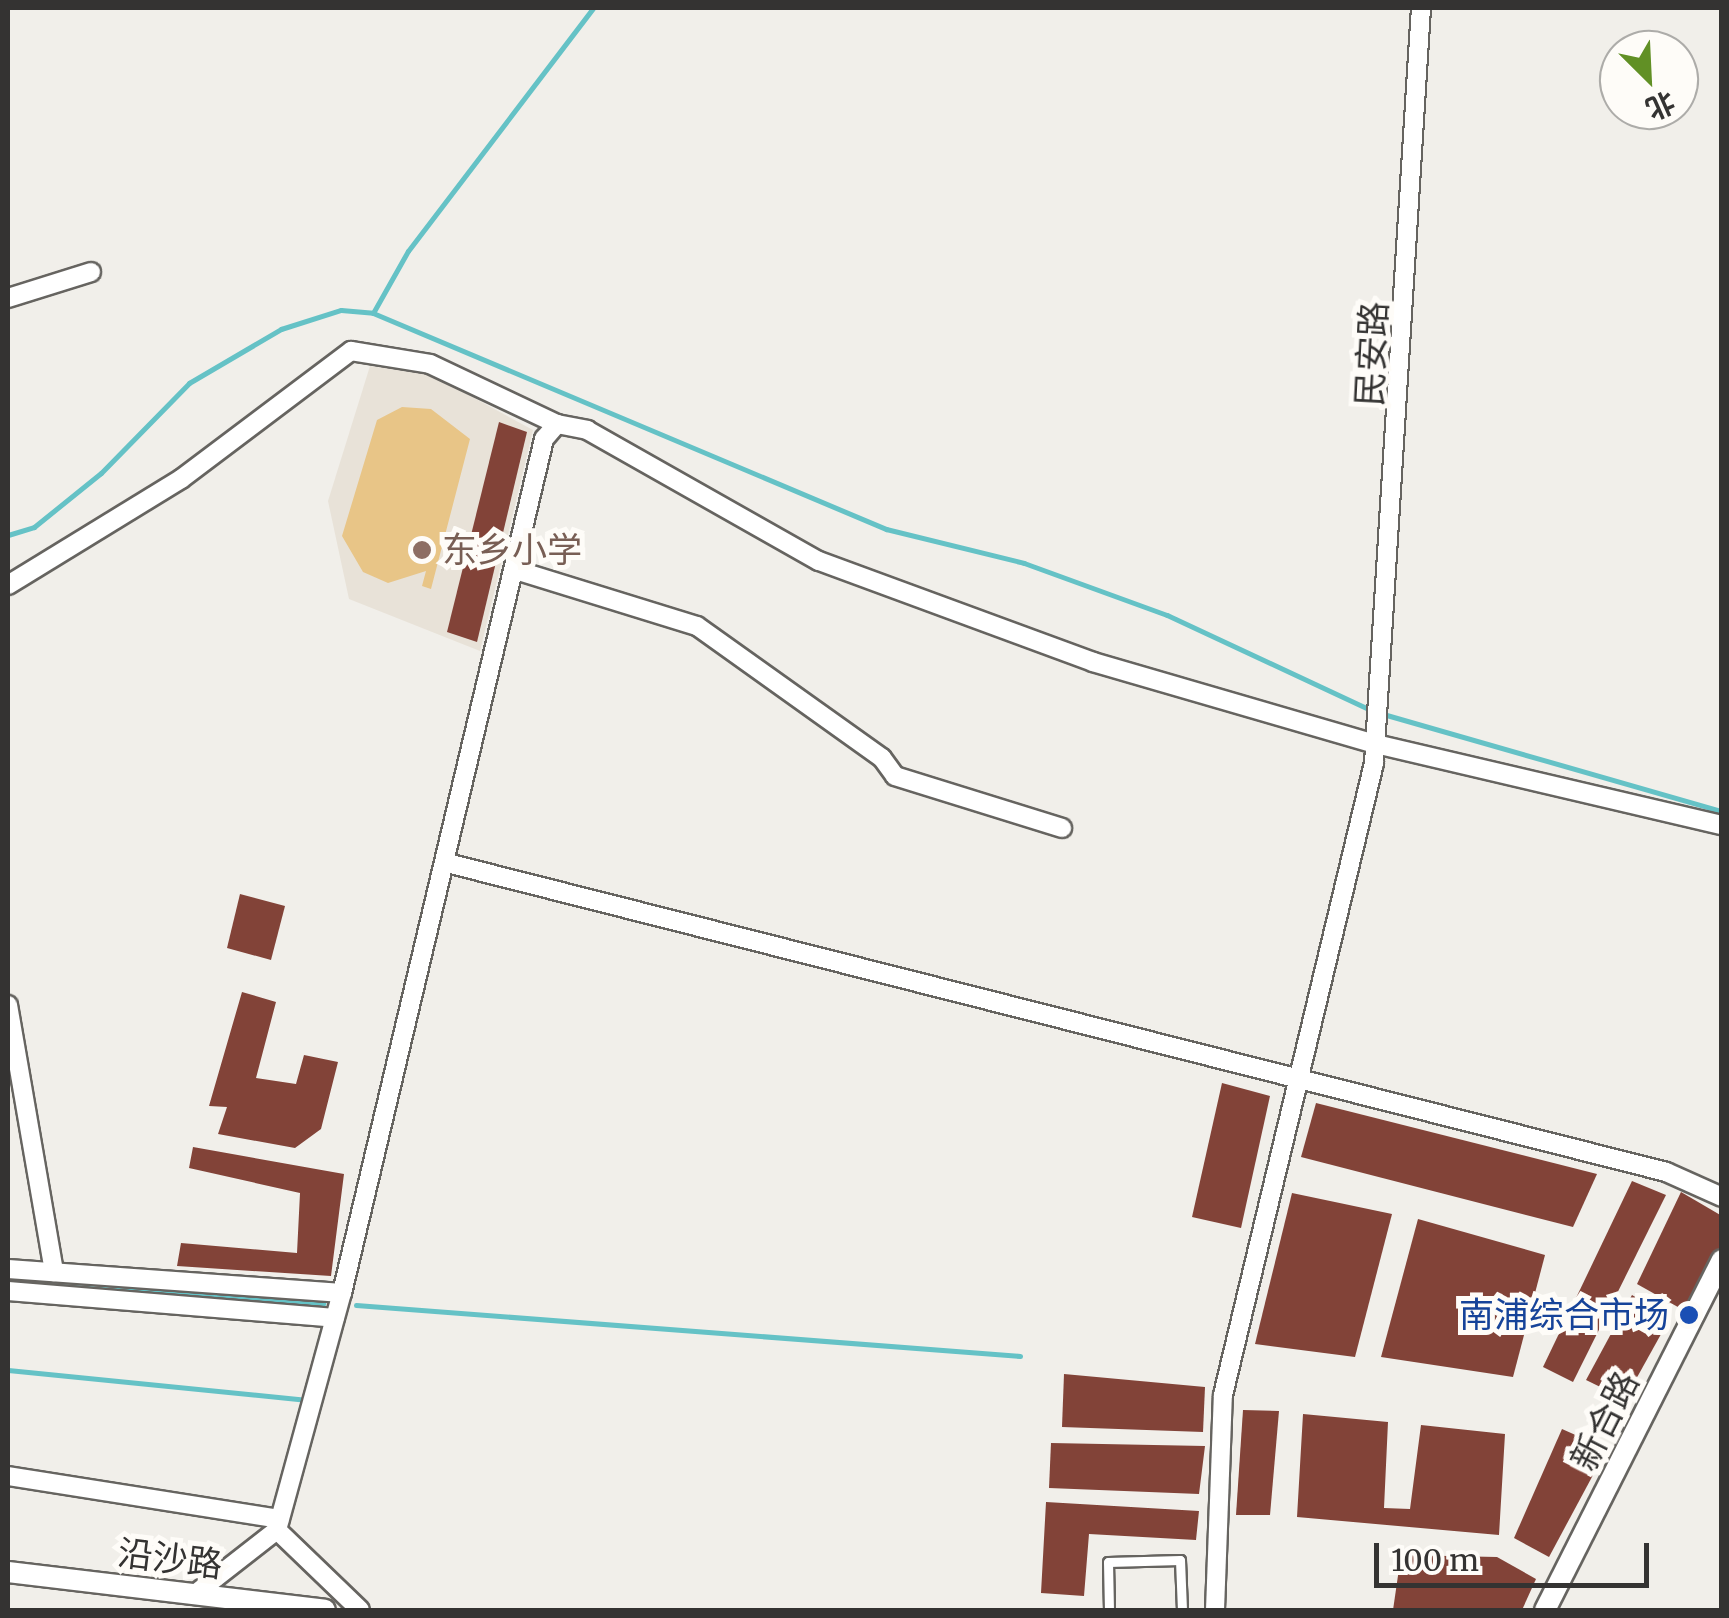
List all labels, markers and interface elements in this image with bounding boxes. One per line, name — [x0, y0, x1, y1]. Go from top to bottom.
north arrow — [1599, 30, 1699, 130]
text: 北 — [1640, 83, 1681, 128]
street label: 民安路 — [1348, 300, 1396, 408]
place label: 东乡小学 — [442, 529, 582, 571]
marker: 东乡小学 — [411, 539, 433, 561]
place label: 南浦综合市场 — [1459, 1294, 1669, 1336]
marker: 南浦综合市场 — [1678, 1304, 1700, 1326]
street label: 新合路 — [1562, 1365, 1648, 1477]
scale bar — [1379, 1523, 1654, 1585]
street label: 沿沙路 — [115, 1532, 225, 1586]
text: 100 m — [1391, 1541, 1479, 1579]

